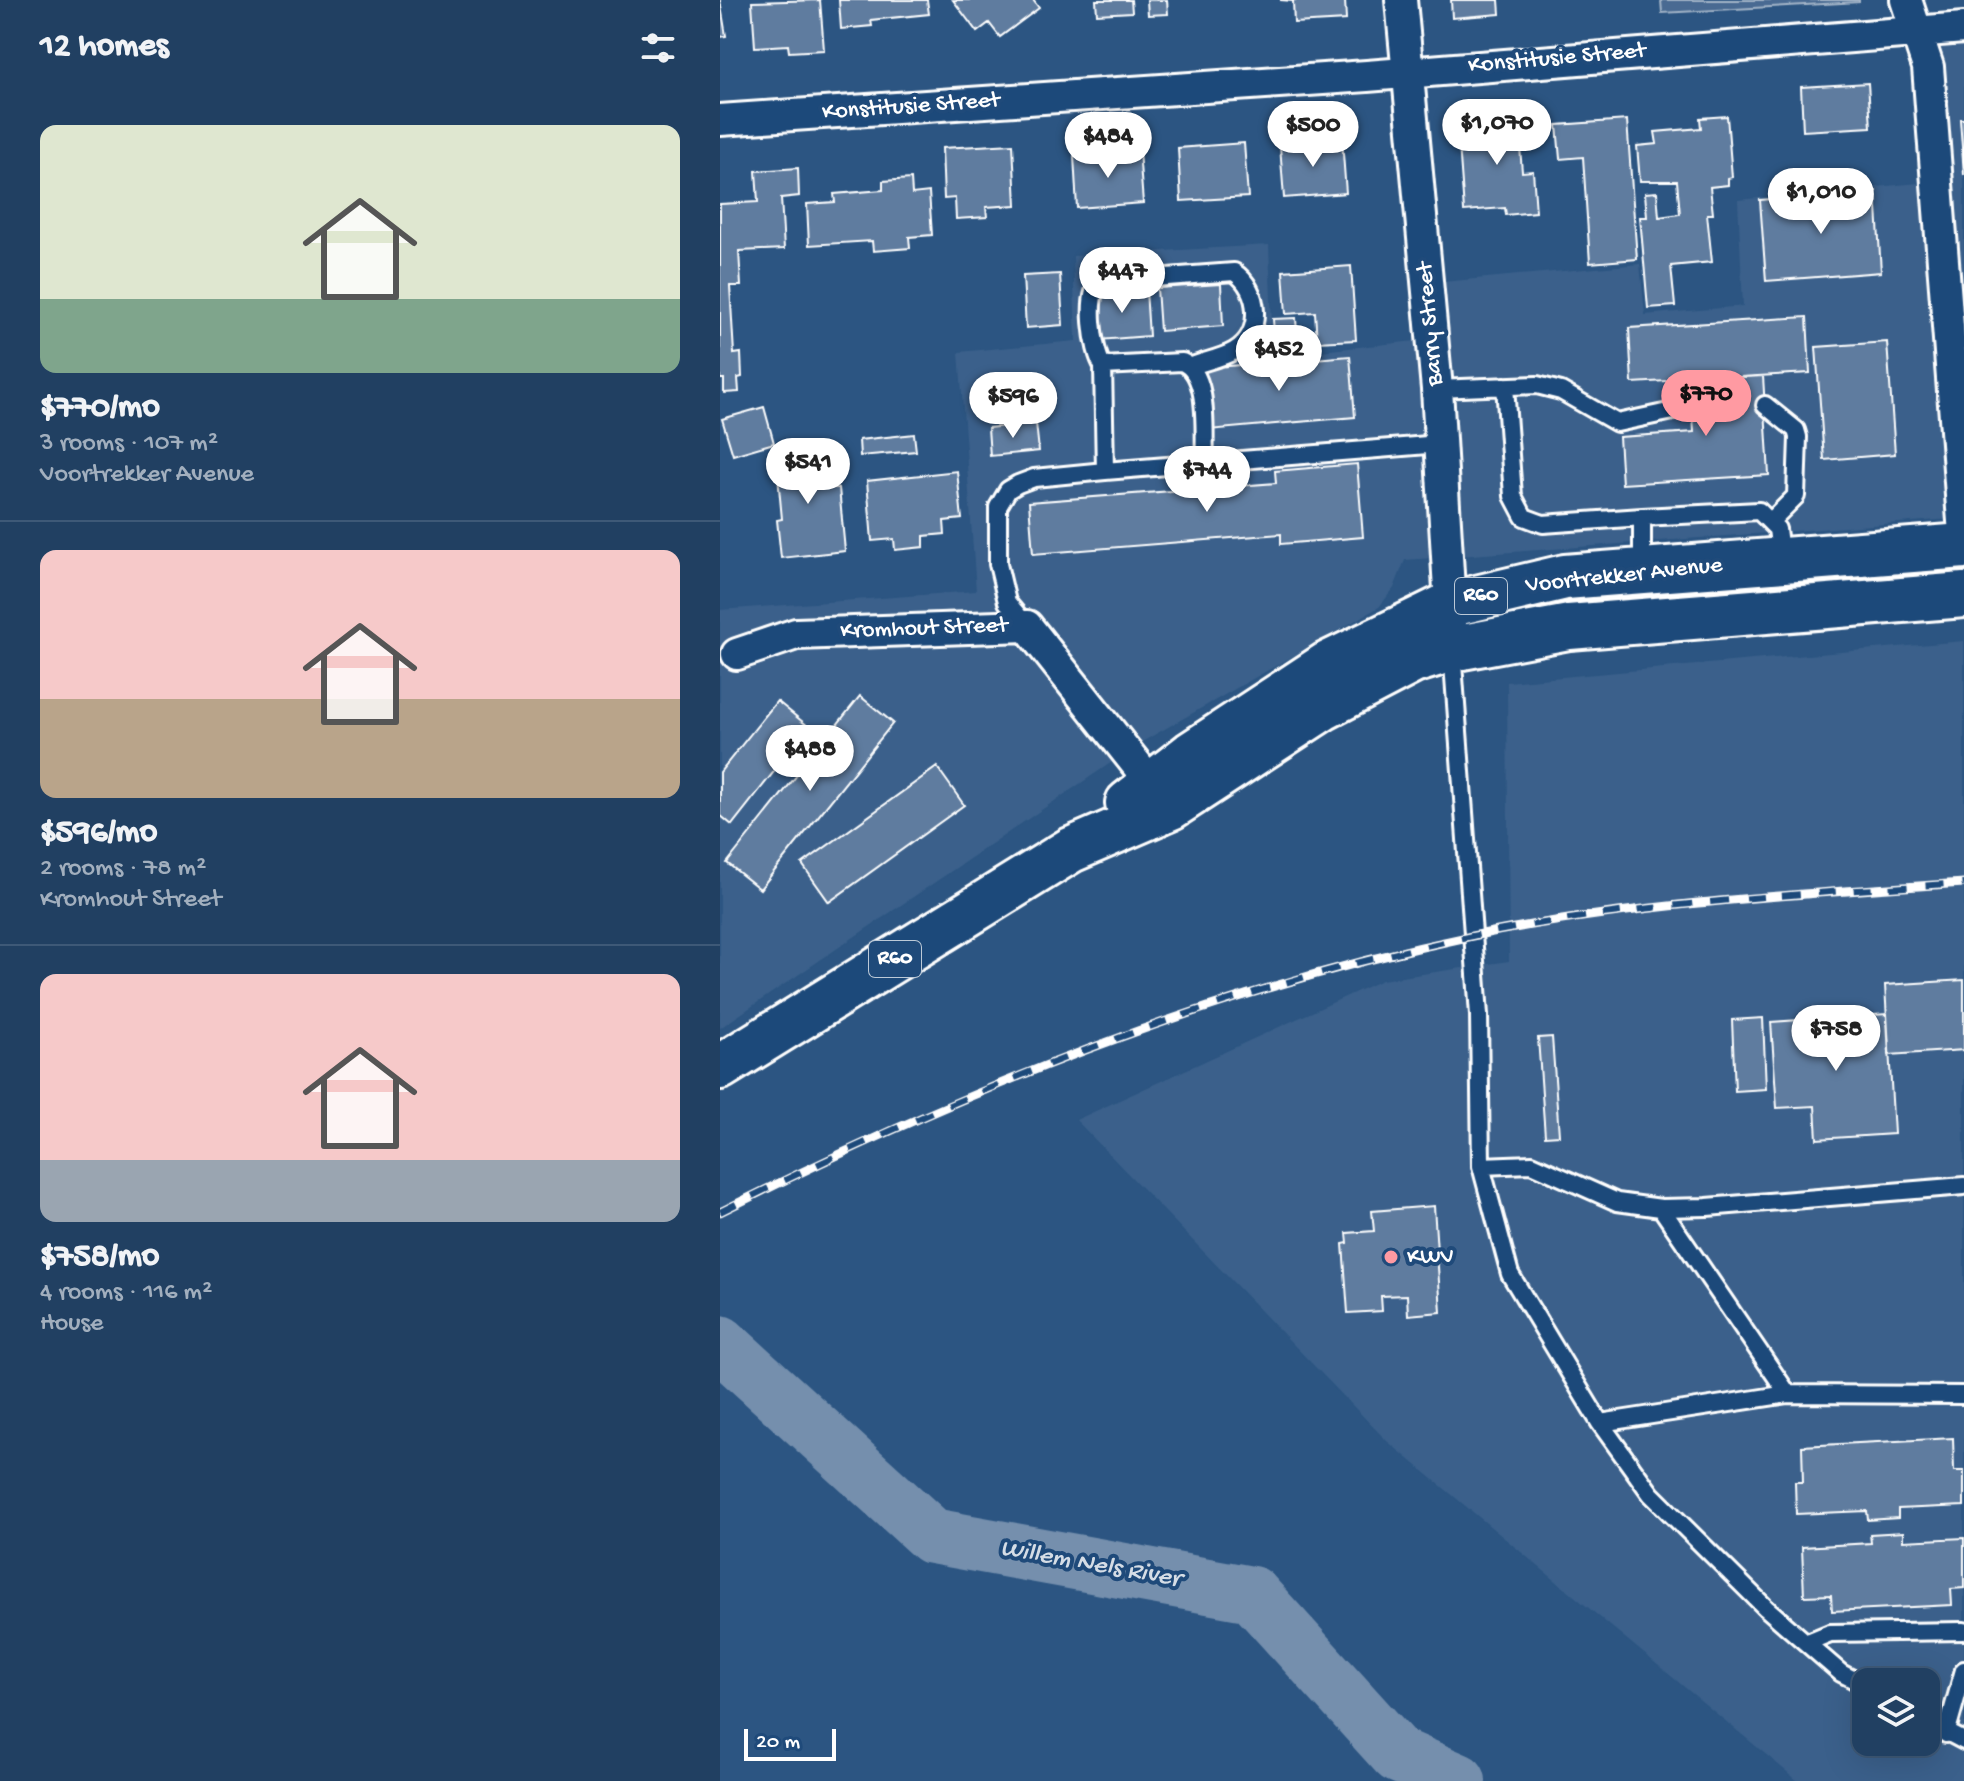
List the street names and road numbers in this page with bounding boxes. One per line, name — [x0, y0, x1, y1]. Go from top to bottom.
street label: Konstitusie Street — [1467, 37, 1649, 81]
street label: Konstitusie Street — [821, 86, 1003, 128]
street label: Barry Street — [1411, 259, 1451, 388]
street label: Voortrekker Avenue — [1523, 551, 1724, 601]
road number: R60 — [1455, 578, 1507, 614]
street label: Kromhout Street — [840, 612, 1010, 646]
road number: R60 — [869, 941, 921, 977]

